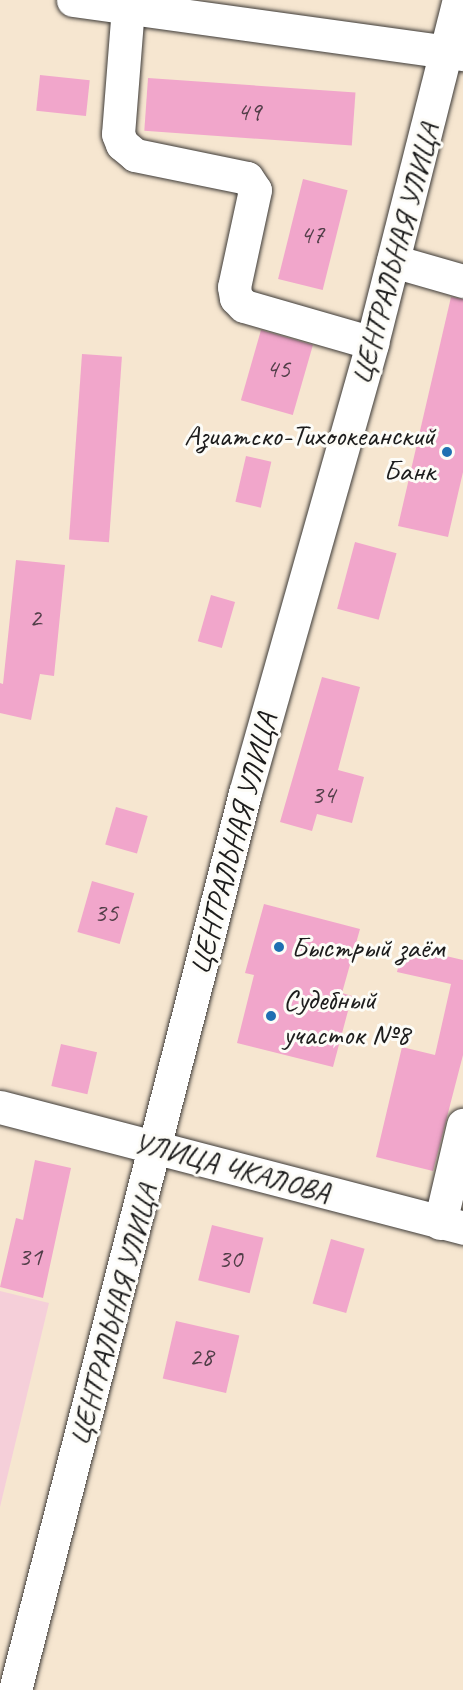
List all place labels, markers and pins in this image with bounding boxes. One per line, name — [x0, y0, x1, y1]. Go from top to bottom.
place label: Азиатско-Тихоокеанский Банк — [184, 417, 435, 488]
marker: Азиатско-Тихоокеанский Банк — [440, 445, 454, 459]
place label: Быстрый заём — [291, 929, 445, 965]
marker: Быстрый заём — [272, 940, 286, 954]
place label: Судебный участок №8 — [283, 981, 410, 1052]
marker: Судебный участок №8 — [264, 1009, 278, 1023]

